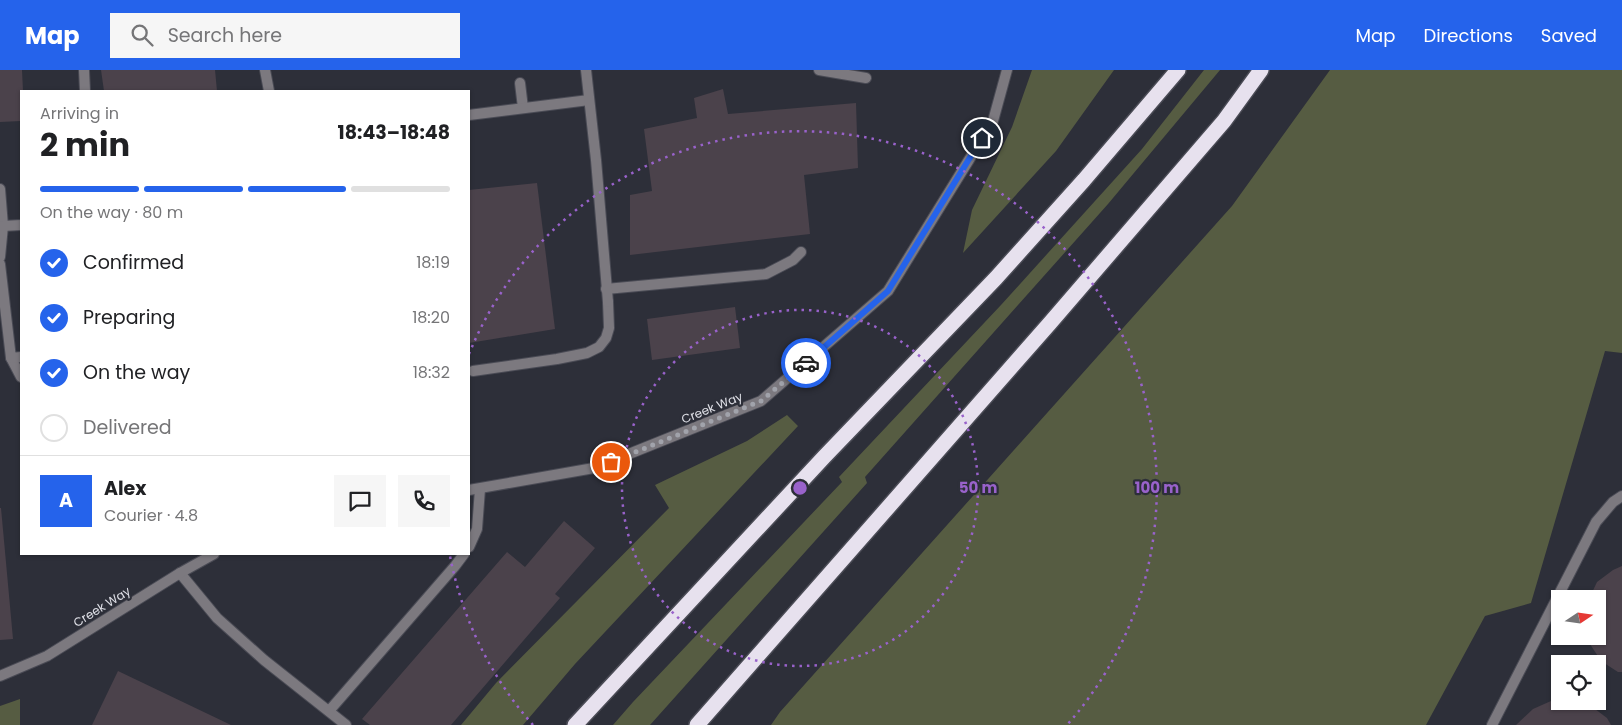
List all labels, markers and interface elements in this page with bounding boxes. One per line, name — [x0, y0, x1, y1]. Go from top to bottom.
search box — [110, 13, 460, 58]
text: Map — [25, 19, 80, 52]
icon: search — [128, 21, 156, 49]
text: Search here — [168, 22, 282, 49]
text: Map — [1356, 23, 1395, 48]
text: Directions — [1423, 23, 1513, 48]
text: Saved — [1541, 23, 1597, 48]
text: Arriving in — [40, 102, 119, 125]
pin — [961, 117, 1003, 159]
text: 18:43–18:48 — [338, 119, 450, 146]
text: 2 min — [40, 122, 130, 167]
icon: home — [968, 124, 996, 152]
text: On the way · 80 m — [40, 201, 183, 224]
icon: check — [40, 249, 68, 277]
text: Confirmed — [83, 249, 184, 276]
text: 18:19 — [416, 251, 450, 274]
icon: check — [40, 304, 68, 332]
text: Preparing — [83, 304, 175, 331]
text: 18:20 — [412, 306, 450, 329]
courier — [781, 338, 831, 388]
icon: car — [792, 349, 820, 377]
icon: check — [40, 359, 68, 387]
text: On the way — [83, 359, 190, 386]
text: 18:32 — [413, 361, 450, 384]
street label: Creek Way — [679, 387, 745, 428]
text: Delivered — [83, 414, 172, 441]
pin — [590, 441, 632, 483]
icon: bag — [597, 448, 625, 476]
text: Alex — [104, 475, 146, 502]
button: chat — [334, 475, 386, 527]
button: phone — [398, 475, 450, 527]
text: 50 m — [959, 477, 997, 498]
text: 100 m — [1135, 477, 1179, 498]
centre of rings — [791, 479, 809, 497]
text: A — [59, 487, 73, 514]
text: Courier · 4.8 — [104, 504, 198, 527]
street label: Creek Way — [70, 582, 134, 631]
north arrow — [1551, 590, 1606, 645]
map controls — [1551, 590, 1606, 710]
button: locate — [1551, 655, 1606, 710]

